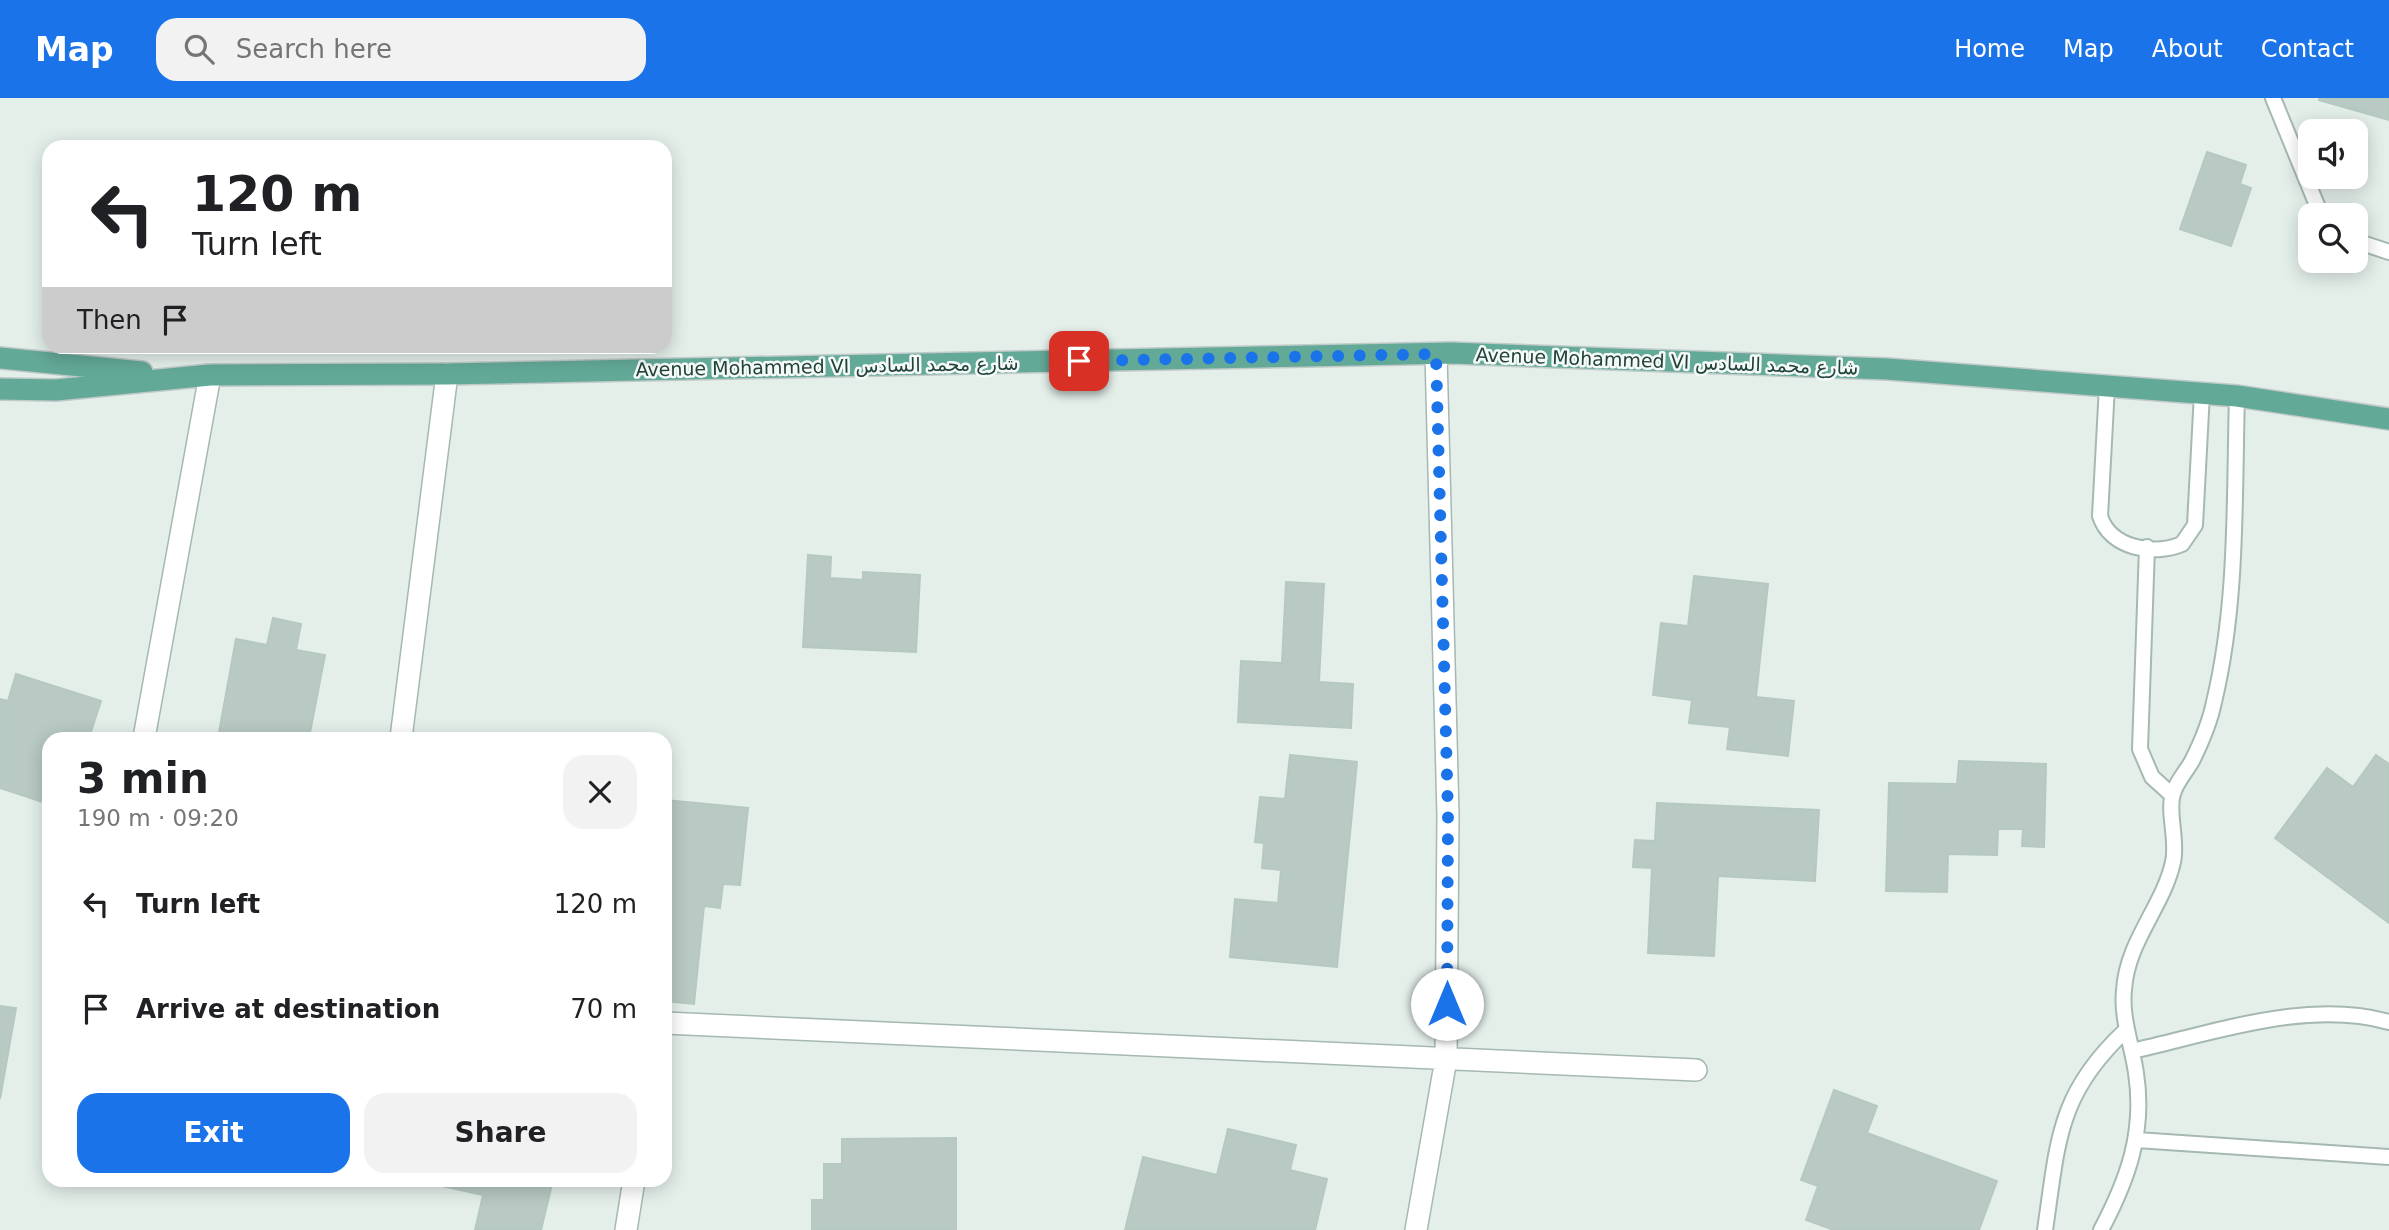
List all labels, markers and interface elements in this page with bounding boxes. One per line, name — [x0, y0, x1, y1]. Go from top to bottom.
search box — [156, 18, 646, 81]
text: Map — [35, 30, 114, 69]
icon: search — [180, 30, 218, 68]
text: Search here — [236, 34, 392, 64]
text: Home — [1954, 35, 2025, 63]
text: Map — [2063, 35, 2114, 63]
text: About — [2152, 35, 2223, 63]
text: Contact — [2261, 35, 2354, 63]
map controls — [2298, 119, 2368, 273]
button: sound — [2298, 119, 2368, 189]
text: 120 m — [192, 166, 362, 223]
icon: left — [77, 168, 168, 259]
button: search — [2298, 203, 2368, 273]
text: Turn left — [192, 225, 322, 263]
icon: arrive — [156, 301, 194, 339]
text: Then — [77, 305, 142, 335]
pin — [1049, 331, 1109, 391]
icon: arrive — [1060, 342, 1098, 380]
street label: Avenue Mohammed VI شارع محمد السادس — [1475, 343, 1859, 380]
street label: Avenue Mohammed VI شارع محمد السادس — [635, 352, 1019, 381]
text: 3 min — [77, 754, 209, 803]
button: close — [563, 755, 637, 829]
text: 190 m · 09:20 — [77, 805, 239, 831]
icon: left — [77, 885, 115, 923]
text: Turn left — [136, 889, 260, 919]
text: 120 m — [554, 889, 637, 919]
position arrow — [1410, 967, 1484, 1041]
icon: arrive — [77, 990, 115, 1028]
text: Arrive at destination — [136, 994, 440, 1024]
text: 70 m — [570, 994, 637, 1024]
button: Exit — [77, 1093, 350, 1173]
button: Share — [364, 1093, 637, 1173]

